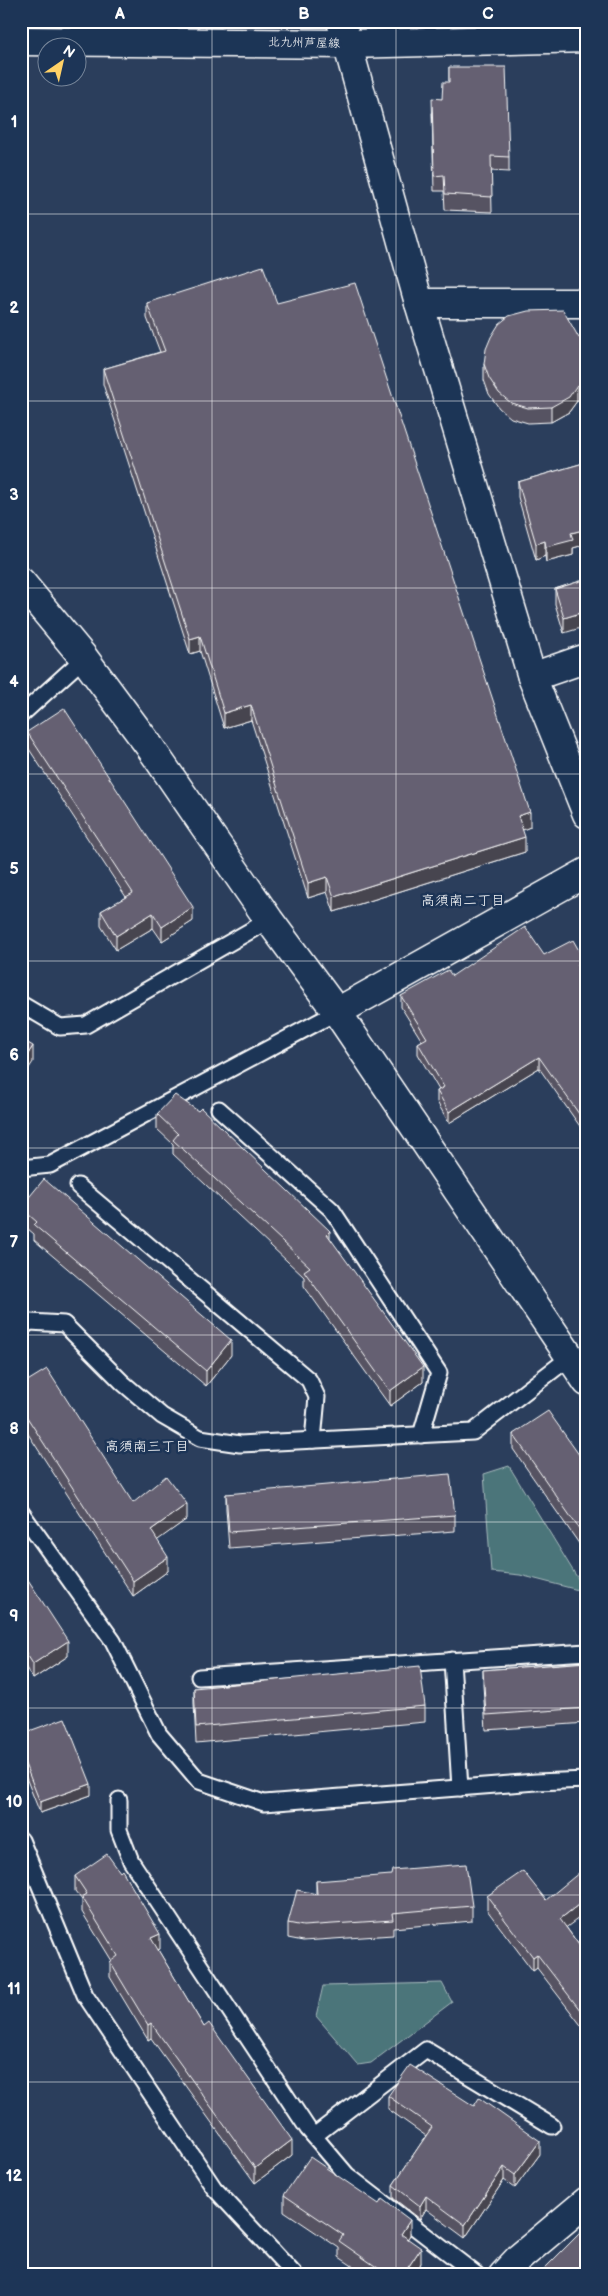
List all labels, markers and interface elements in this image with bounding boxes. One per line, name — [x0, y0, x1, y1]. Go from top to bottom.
text: A — [114, 5, 125, 24]
text: B — [298, 5, 310, 24]
text: C — [482, 5, 494, 24]
street label: 北九州芦屋線 — [268, 35, 340, 51]
north arrow — [38, 38, 88, 88]
text: N — [60, 42, 78, 62]
text: 1 — [11, 113, 17, 132]
text: 2 — [9, 299, 19, 318]
text: 3 — [9, 486, 19, 505]
text: 4 — [9, 673, 19, 692]
text: 5 — [9, 860, 19, 879]
district label: 高須南二丁目 — [421, 892, 505, 909]
text: 6 — [9, 1046, 19, 1065]
text: 7 — [10, 1233, 19, 1252]
text: 8 — [9, 1420, 19, 1439]
district label: 高須南三丁目 — [105, 1438, 189, 1455]
text: 9 — [9, 1607, 19, 1626]
text: 10 — [6, 1793, 22, 1812]
text: 11 — [7, 1980, 21, 1999]
text: 12 — [6, 2167, 23, 2186]

